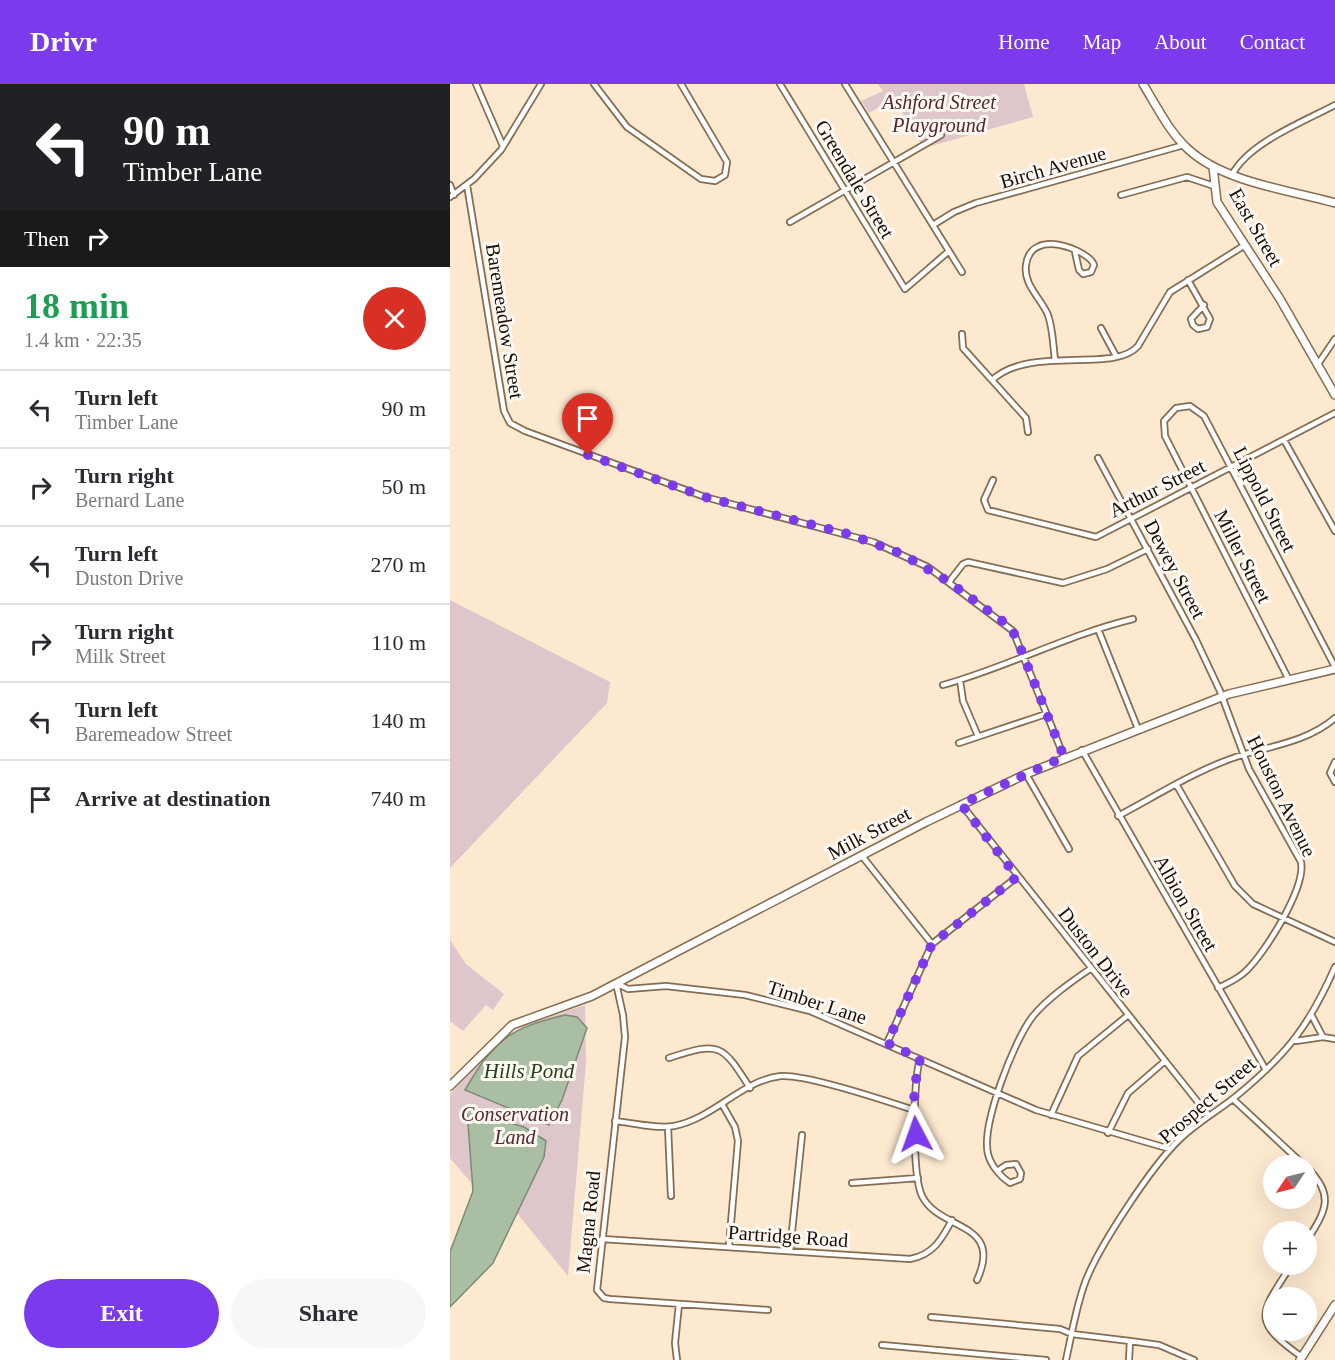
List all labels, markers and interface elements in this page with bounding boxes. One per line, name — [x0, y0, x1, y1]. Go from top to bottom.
text: Drivr — [30, 26, 97, 57]
text: Home — [998, 30, 1050, 54]
text: Map — [1083, 30, 1121, 54]
text: About — [1154, 30, 1207, 54]
text: Contact — [1240, 30, 1305, 54]
park label: Ashford Street Playground — [880, 91, 996, 137]
icon: left — [24, 108, 102, 186]
text: 90 m — [123, 108, 211, 154]
street label: Greendale Street — [811, 116, 899, 242]
street label: Birch Avenue — [998, 141, 1109, 193]
text: Timber Lane — [123, 157, 262, 187]
street label: East Street — [1225, 184, 1287, 270]
icon: right — [81, 222, 114, 255]
text: Then — [24, 226, 69, 251]
street label: Baremeadow Street — [482, 242, 528, 401]
text: 18 min — [24, 286, 129, 326]
button: close — [363, 287, 426, 350]
text: 1.4 km · 22:35 — [24, 329, 142, 351]
text: Turn left — [75, 385, 158, 410]
icon: left — [24, 393, 57, 426]
pin — [562, 393, 613, 455]
text: 90 m — [381, 396, 426, 421]
icon: arrive — [571, 402, 604, 435]
text: Timber Lane — [75, 411, 178, 433]
street label: Lippold Street — [1228, 443, 1301, 556]
street label: Arthur Street — [1105, 454, 1209, 522]
text: Turn right — [75, 463, 174, 488]
icon: right — [24, 471, 57, 504]
text: 50 m — [381, 474, 426, 499]
text: Bernard Lane — [75, 489, 184, 511]
street label: Miller Street — [1210, 506, 1276, 607]
street label: Dewey Street — [1139, 516, 1210, 623]
text: Turn left — [75, 541, 158, 566]
icon: left — [24, 549, 57, 582]
text: 270 m — [370, 552, 426, 577]
text: Duston Drive — [75, 567, 183, 589]
text: Turn right — [75, 619, 174, 644]
icon: right — [24, 627, 57, 660]
text: 110 m — [371, 630, 426, 655]
text: Milk Street — [75, 645, 166, 667]
text: Turn left — [75, 697, 158, 722]
icon: left — [24, 705, 57, 738]
text: 140 m — [370, 708, 426, 733]
text: Baremeadow Street — [75, 723, 232, 745]
street label: Houston Avenue — [1243, 732, 1321, 860]
icon: arrive — [24, 783, 57, 816]
text: Arrive at destination — [75, 786, 271, 811]
text: 740 m — [370, 786, 426, 811]
street label: Milk Street — [824, 802, 915, 864]
street label: Albion Street — [1150, 851, 1223, 955]
street label: Duston Drive — [1054, 903, 1138, 1002]
street label: Timber Lane — [765, 976, 870, 1028]
street label: Prospect Street — [1154, 1052, 1261, 1149]
water label: Hills Pond — [483, 1059, 575, 1083]
position arrow — [884, 1102, 948, 1166]
park label: Conservation Land — [461, 1103, 569, 1148]
north arrow — [1263, 1155, 1317, 1209]
map controls — [1263, 1155, 1317, 1341]
street label: Magna Road — [572, 1170, 605, 1274]
street label: Partridge Road — [727, 1221, 849, 1252]
button: + — [1263, 1221, 1317, 1275]
button: Exit — [24, 1279, 219, 1348]
button: Share — [231, 1279, 426, 1348]
button: − — [1263, 1287, 1317, 1341]

